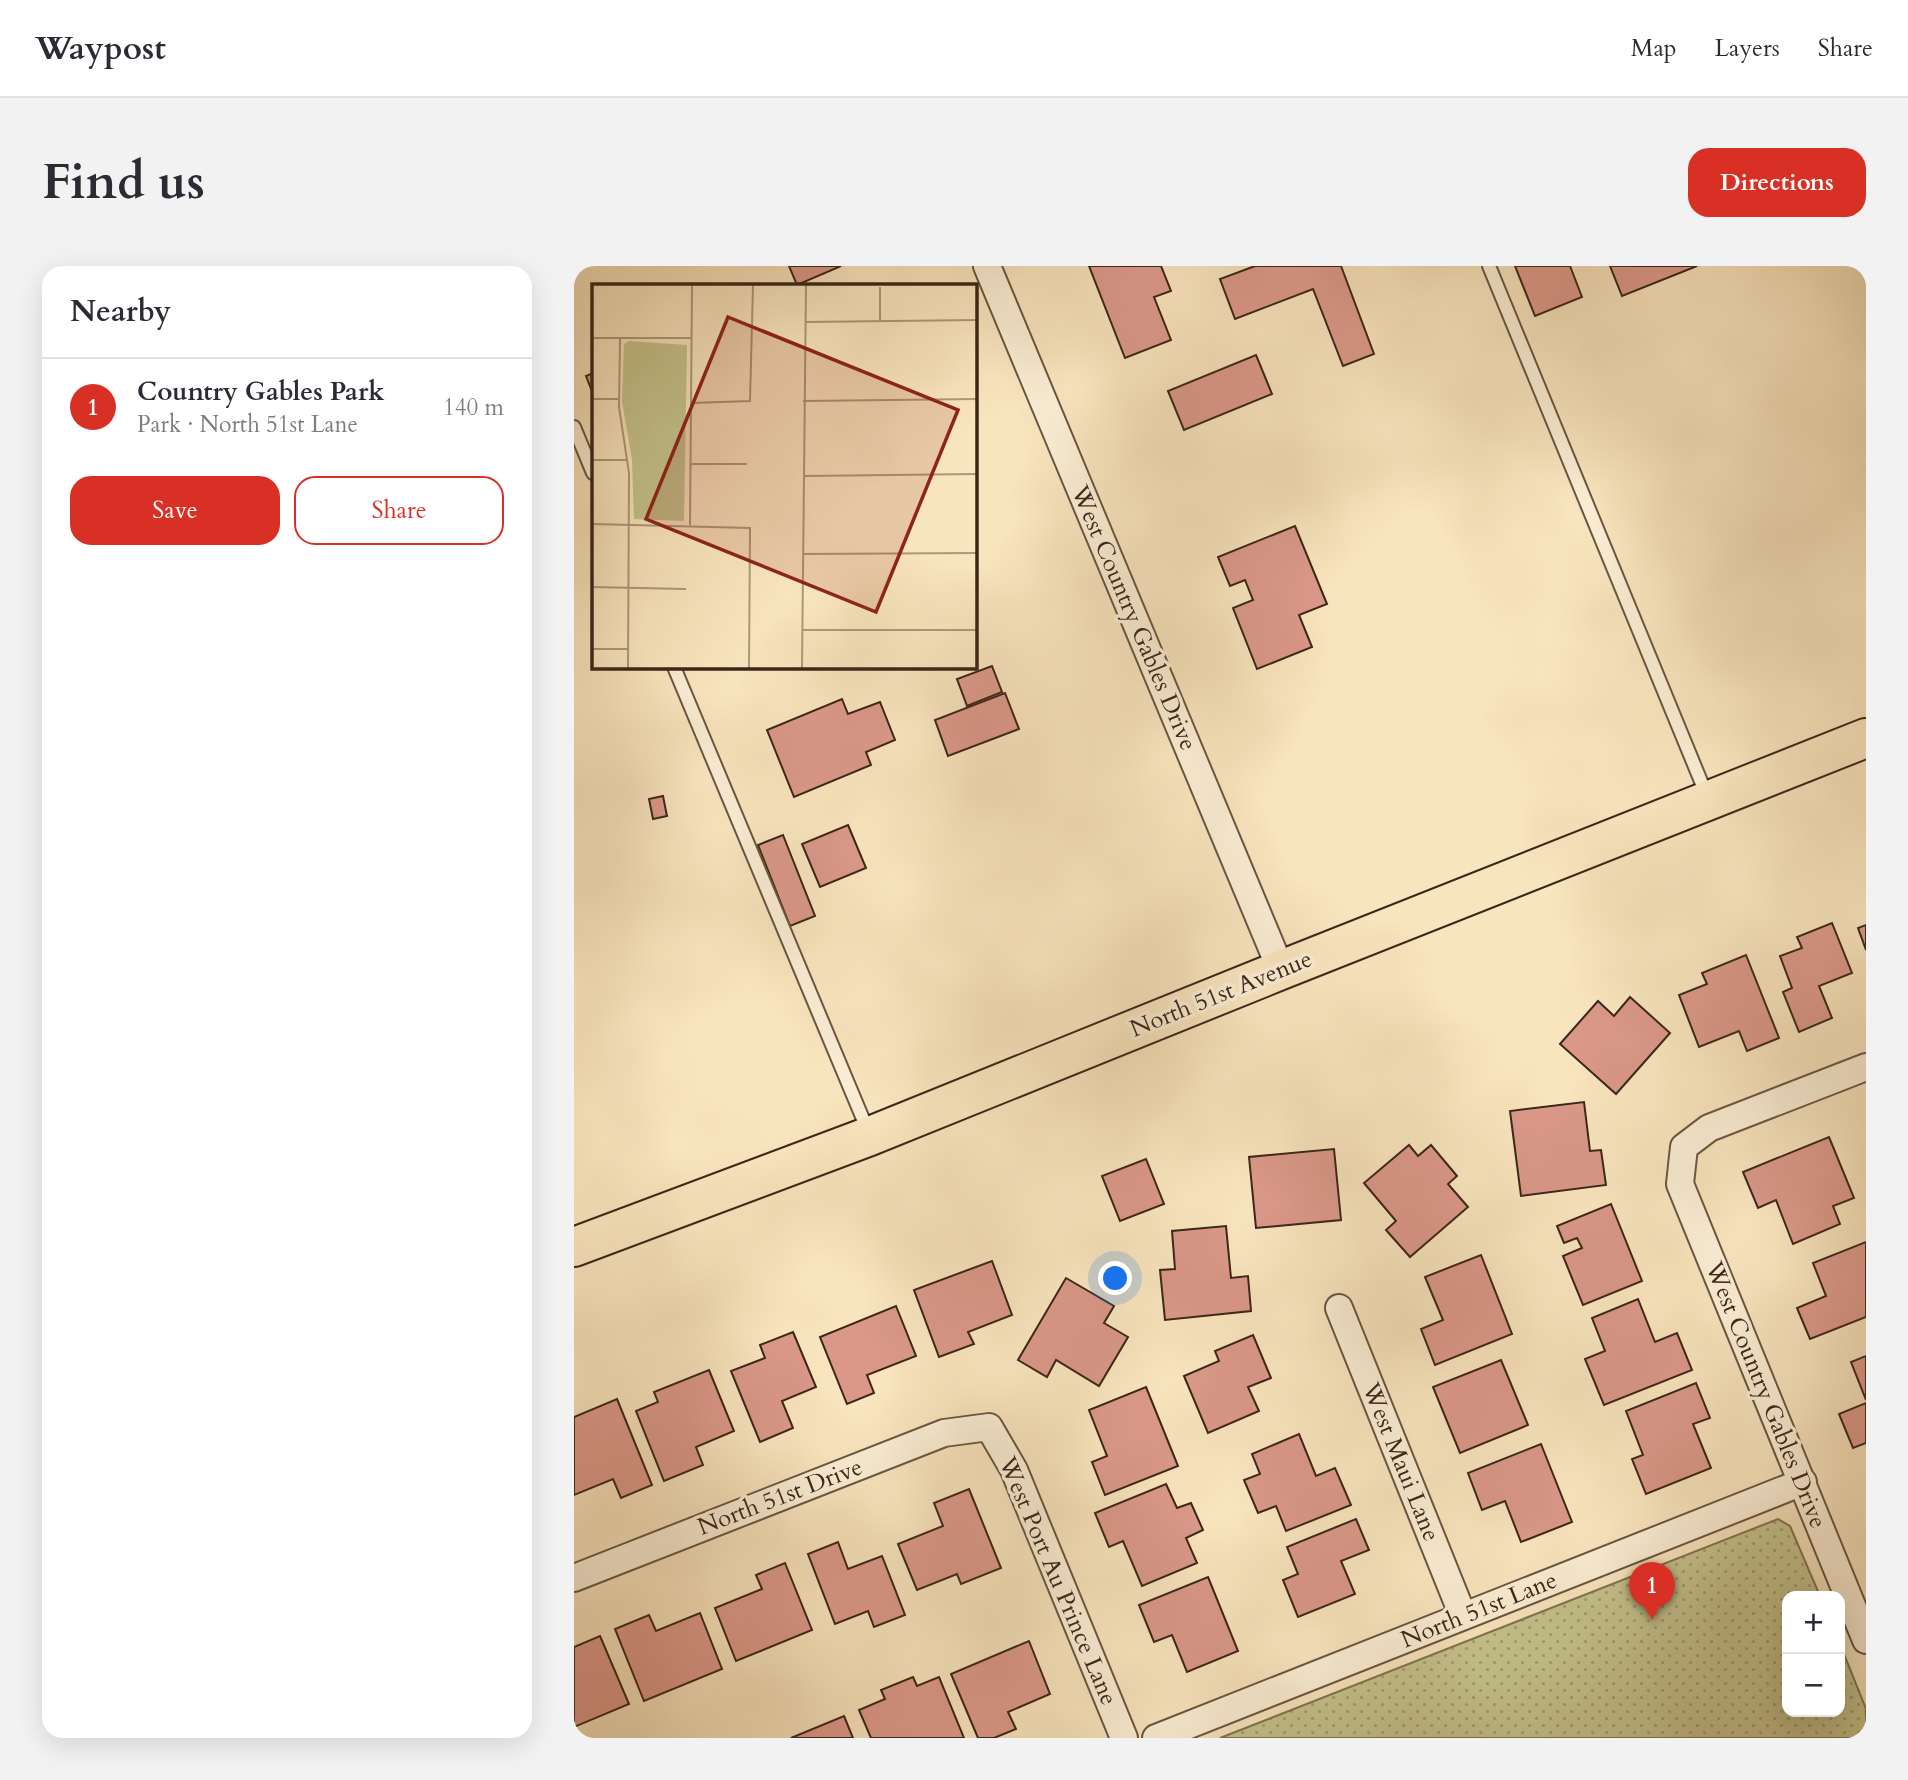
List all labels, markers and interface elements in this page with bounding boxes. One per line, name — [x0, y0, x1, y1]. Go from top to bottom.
text: Waypost — [35, 26, 166, 71]
text: Map — [1631, 32, 1677, 65]
text: Layers — [1715, 32, 1780, 65]
text: Share — [1818, 32, 1873, 65]
button: Directions — [1688, 148, 1866, 217]
text: Find us — [42, 149, 205, 216]
inset map — [592, 284, 976, 668]
text: Nearby — [70, 291, 171, 332]
text: Country Gables Park — [137, 374, 385, 409]
text: 1 — [87, 392, 99, 423]
text: 140 m — [443, 392, 504, 423]
text: Park · North 51st Lane — [137, 409, 358, 440]
button: Save — [70, 476, 280, 545]
button: Share — [294, 476, 504, 545]
street label: West Country Gables Drive — [1063, 480, 1205, 756]
street label: North 51st Avenue — [1125, 942, 1317, 1046]
street label: West Country Gables Drive — [1697, 1256, 1835, 1533]
your location — [1098, 1261, 1132, 1295]
street label: West Maui Lane — [1354, 1377, 1448, 1546]
street label: North 51st Drive — [693, 1450, 867, 1544]
street label: West Port Au Prince Lane — [990, 1451, 1125, 1710]
pin: 1 — [1629, 1562, 1675, 1620]
street label: North 51st Lane — [1396, 1564, 1562, 1656]
map controls — [1782, 1591, 1845, 1717]
button: + — [1782, 1591, 1845, 1654]
button: − — [1782, 1654, 1845, 1717]

